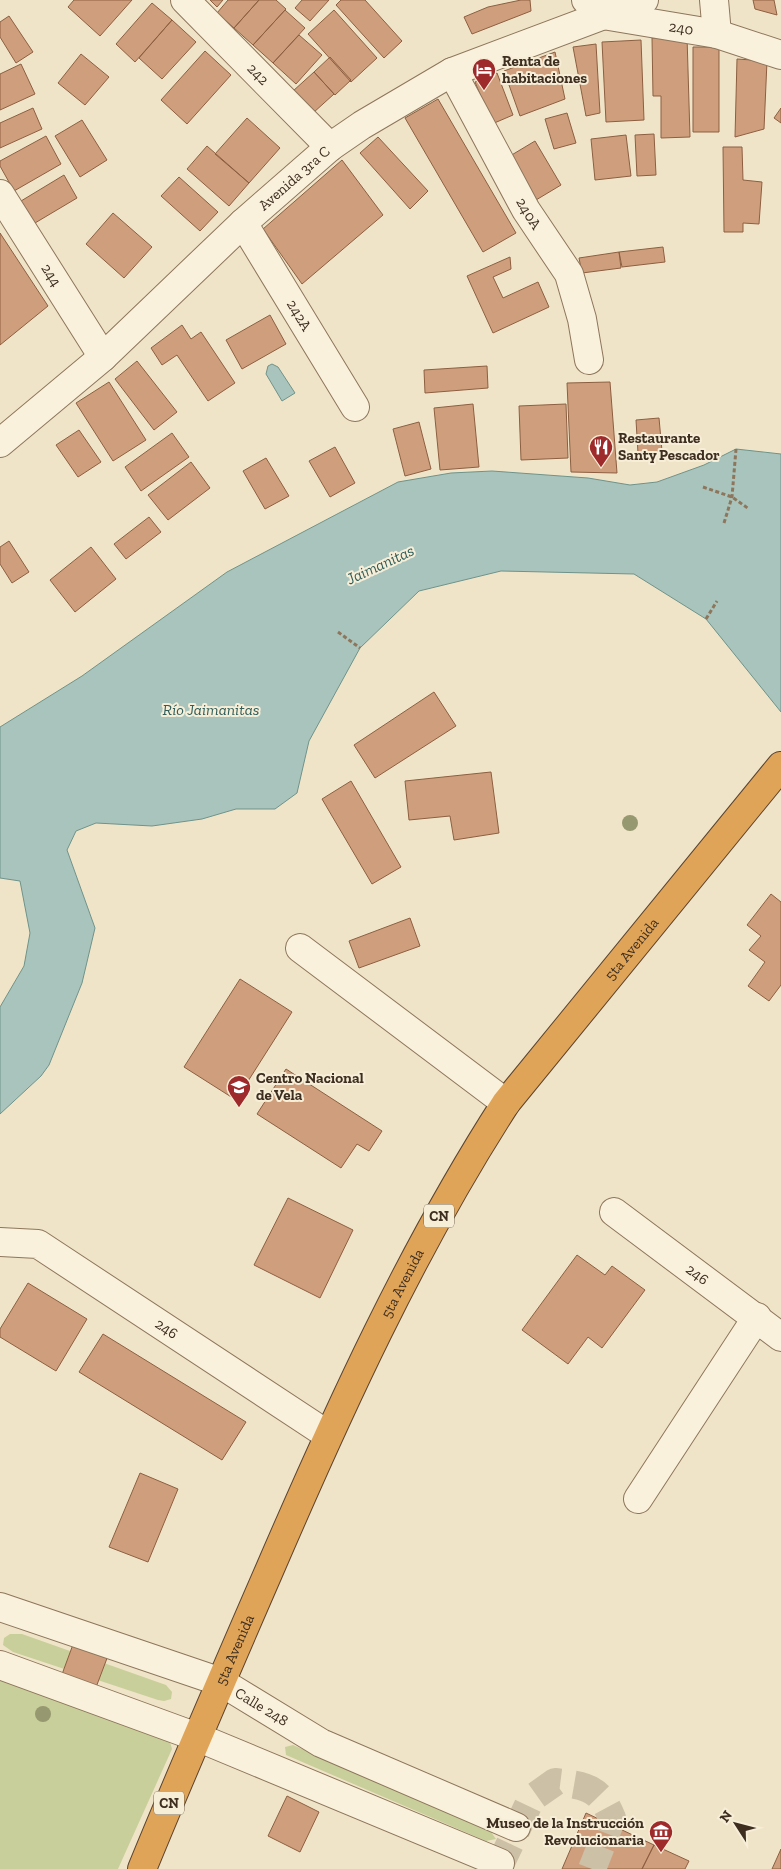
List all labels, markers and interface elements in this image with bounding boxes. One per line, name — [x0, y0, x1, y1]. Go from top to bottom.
street label: 240 — [668, 17, 695, 39]
place label: Renta de habitaciones — [502, 52, 587, 87]
hotel icon: Renta de habitaciones — [471, 57, 497, 91]
street label: 242 — [243, 59, 273, 89]
street label: Avenida 3ra C — [255, 142, 334, 214]
street label: 240A — [512, 195, 546, 233]
street label: 244 — [37, 260, 65, 290]
street label: 242A — [283, 296, 316, 334]
place label: Restaurante Santy Pescador — [618, 429, 720, 464]
restaurant icon: Restaurante Santy Pescador — [588, 434, 614, 468]
water label: Jaimanitas — [343, 541, 417, 589]
water label: Río Jaimanitas — [163, 700, 259, 719]
street label: 5ta Avenida — [601, 914, 662, 984]
place label: Centro Nacional de Vela — [256, 1069, 364, 1104]
school or university icon: Centro Nacional de Vela — [226, 1074, 252, 1108]
road number: CN — [424, 1204, 454, 1228]
street label: 5ta Avenida — [377, 1246, 428, 1321]
street label: 246 — [682, 1260, 712, 1289]
street label: 246 — [152, 1315, 181, 1343]
street label: 5ta Avenida — [212, 1612, 258, 1688]
street label: Calle 248 — [232, 1684, 292, 1730]
road number: CN — [154, 1792, 184, 1815]
north arrow — [711, 1799, 761, 1849]
text: N — [716, 1807, 736, 1826]
place label: Museo de la Instrucción Revolucionaria — [486, 1814, 644, 1849]
museum icon: Museo de la Instrucción Revolucionaria — [648, 1819, 674, 1853]

